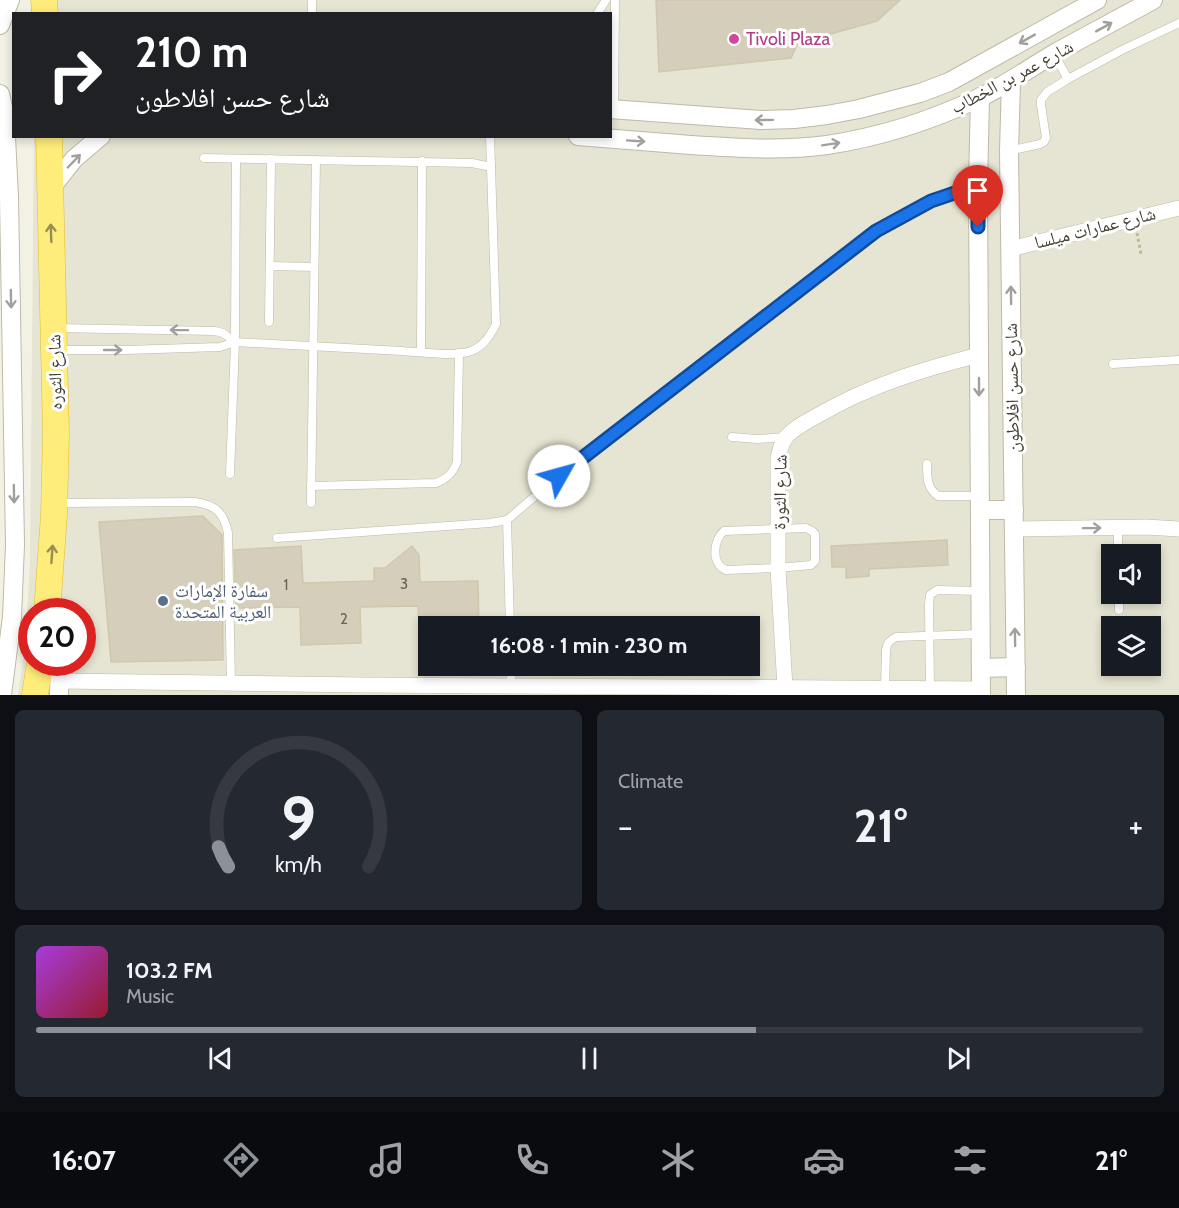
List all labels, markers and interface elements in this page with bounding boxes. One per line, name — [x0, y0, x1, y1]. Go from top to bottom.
one-way arrow — [1095, 21, 1112, 33]
text: 210 m — [135, 26, 248, 78]
place label: Tivoli Plaza — [746, 28, 831, 50]
marker: Tivoli Plaza — [727, 32, 741, 46]
one-way arrow — [1019, 33, 1036, 45]
street label: شارع عمر بن الخطاب — [947, 35, 1077, 119]
icon: right — [36, 36, 114, 114]
text: شارع حسن افلاطون — [135, 81, 330, 114]
one-way arrow — [755, 114, 775, 125]
one-way arrow — [626, 136, 646, 147]
one-way arrow — [820, 138, 840, 149]
one-way arrow — [67, 153, 81, 168]
pin — [952, 165, 1003, 227]
icon: arrive — [961, 174, 994, 207]
street label: شارع عمارات ميلسا — [1032, 202, 1158, 254]
one-way arrow — [46, 223, 57, 243]
one-way arrow — [1005, 285, 1017, 305]
one-way arrow — [5, 288, 17, 308]
street label: شارع حسن افلاطون — [1000, 323, 1024, 453]
one-way arrow — [170, 325, 190, 336]
street label: شارع الثوره — [43, 334, 67, 410]
one-way arrow — [102, 344, 122, 356]
one-way arrow — [973, 376, 985, 396]
position arrow — [527, 444, 591, 508]
street label: شارع الثورة — [768, 454, 792, 530]
one-way arrow — [8, 483, 20, 503]
one-way arrow — [1081, 522, 1101, 533]
one-way arrow — [47, 544, 58, 564]
map controls — [1101, 544, 1161, 676]
button: sound — [1101, 544, 1161, 604]
house number: 3 — [400, 575, 408, 593]
house number: 1 — [284, 576, 288, 594]
place label: سفارة الإمارات العربية المتحدة — [175, 580, 271, 623]
marker: سفارة الإمارات العربية المتحدة — [156, 594, 170, 608]
speed limit sign: 20 — [18, 598, 96, 676]
house number: 2 — [340, 610, 348, 628]
button: layers — [1101, 616, 1161, 676]
one-way arrow — [1009, 627, 1021, 647]
text: 16:08 · 1 min · 230 m — [491, 632, 687, 659]
text: Climate — [618, 769, 683, 793]
text: 9 — [281, 781, 316, 857]
text: 21° — [854, 799, 907, 853]
text: − — [618, 806, 633, 846]
text: + — [1128, 806, 1143, 846]
text: km/h — [275, 851, 322, 877]
text: 103.2 FM — [126, 957, 213, 984]
text: Music — [126, 984, 174, 1008]
icon: previous — [204, 1042, 237, 1075]
icon: pause — [573, 1042, 606, 1075]
icon: next — [942, 1042, 975, 1075]
icon: directions — [220, 1139, 262, 1181]
icon: music — [366, 1139, 408, 1181]
icon: phone — [511, 1139, 553, 1181]
icon: climate — [657, 1139, 699, 1181]
icon: car — [803, 1139, 845, 1181]
icon: filters — [949, 1139, 991, 1181]
text: 16:07 — [52, 1144, 116, 1177]
text: 21° — [1095, 1144, 1127, 1177]

